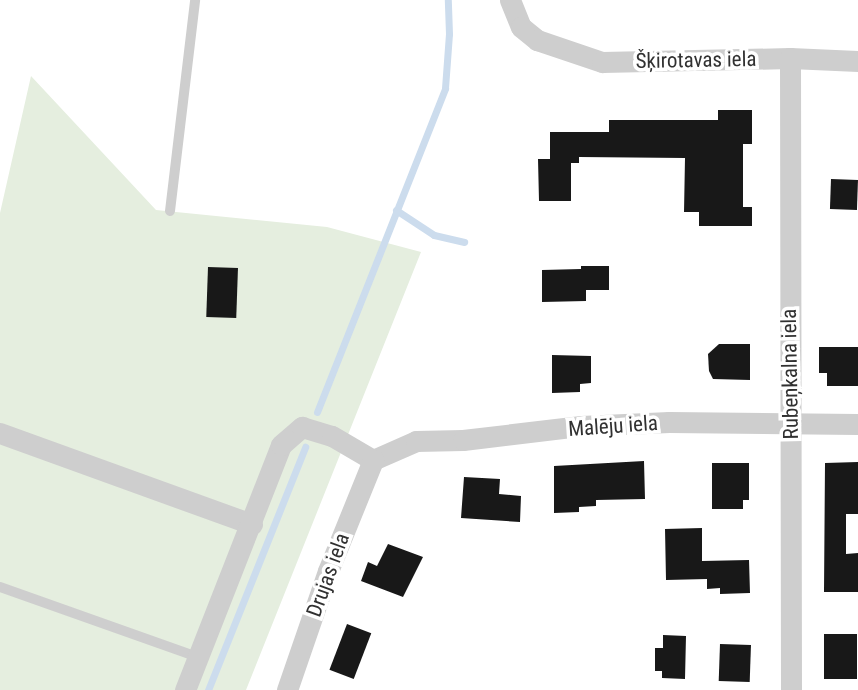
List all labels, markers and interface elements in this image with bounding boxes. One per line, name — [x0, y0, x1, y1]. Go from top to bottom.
street label: Šķirotavas iela — [635, 46, 757, 74]
street label: Rubeņkalna iela — [776, 308, 804, 440]
street label: Malēju iela — [567, 410, 659, 442]
street label: Drujas iela — [301, 530, 355, 620]

